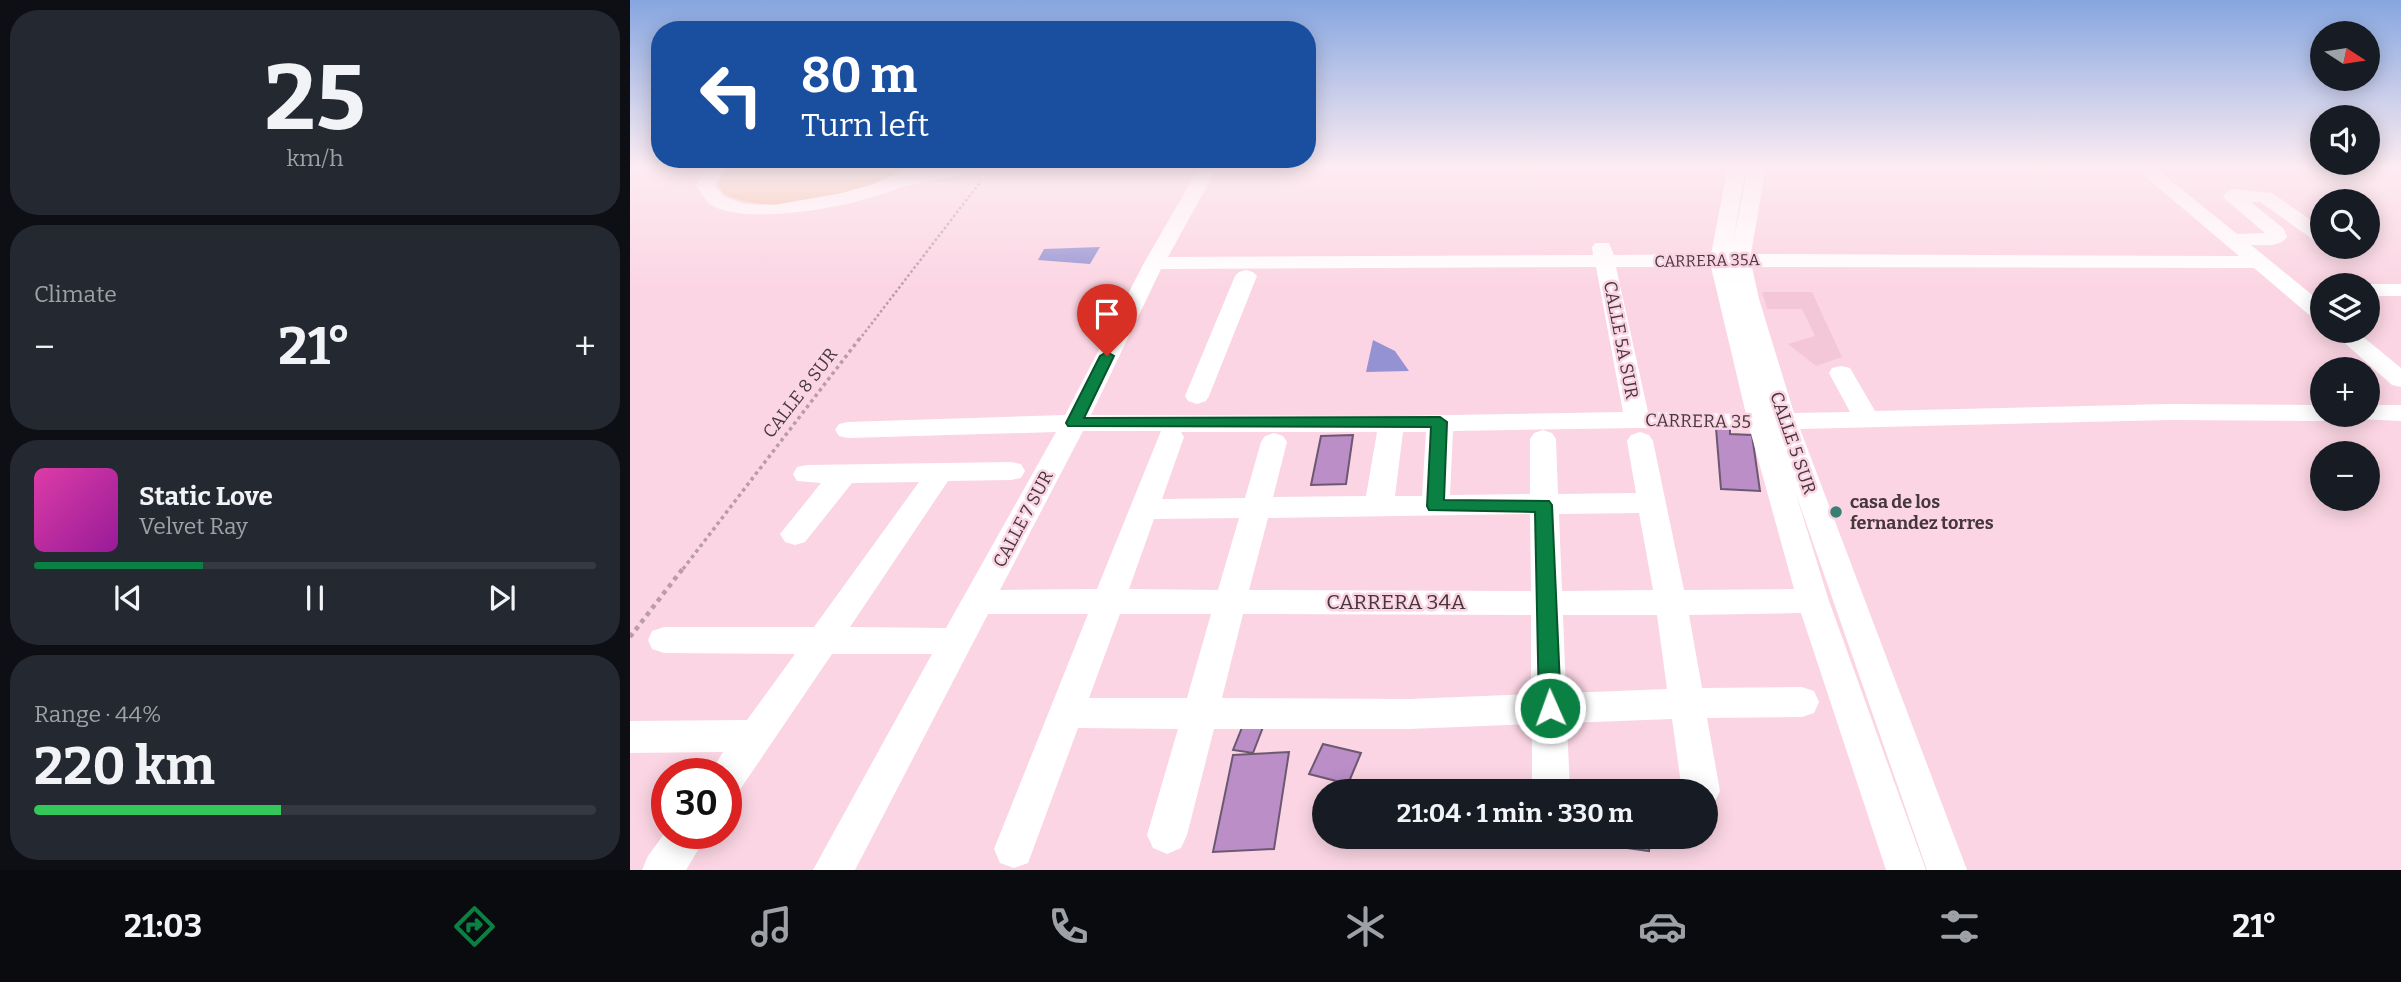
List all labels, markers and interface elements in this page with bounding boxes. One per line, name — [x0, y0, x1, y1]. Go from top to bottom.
north arrow — [2310, 21, 2380, 91]
map controls — [2310, 21, 2380, 511]
text: 25 — [264, 44, 366, 153]
text: 80 m — [801, 46, 917, 105]
icon: left — [686, 49, 777, 140]
button: sound — [2310, 105, 2380, 175]
text: Turn left — [801, 106, 929, 144]
text: km/h — [287, 144, 343, 172]
button: search — [2310, 189, 2380, 259]
street label: CARRERA 35A — [1654, 250, 1761, 271]
button: layers — [2310, 273, 2380, 343]
street label: CALLE 5A SUR — [1599, 279, 1643, 401]
text: Climate — [34, 280, 117, 308]
pin — [1077, 284, 1137, 356]
icon: arrive — [1088, 295, 1126, 333]
text: 21° — [278, 315, 351, 378]
text: − — [34, 324, 55, 370]
text: + — [574, 324, 596, 370]
street label: CALLE 8 SUR — [758, 343, 842, 442]
button: + — [2310, 357, 2380, 427]
street label: CALLE 5 SUR — [1765, 389, 1821, 497]
street label: CARRERA 35 — [1645, 409, 1751, 433]
button: − — [2310, 441, 2380, 511]
street label: CALLE 7 SUR — [988, 467, 1058, 571]
text: Static Love — [139, 481, 273, 512]
place label: casa de los fernandez torres — [1850, 491, 1994, 534]
marker: casa de los fernandez torres — [1828, 504, 1844, 520]
text: Velvet Ray — [139, 512, 248, 540]
icon: previous — [109, 579, 147, 617]
icon: pause — [296, 579, 334, 617]
icon: next — [483, 579, 521, 617]
street label: CARRERA 34A — [1326, 589, 1466, 615]
position arrow — [1513, 671, 1587, 745]
text: Range · 44% — [34, 700, 162, 728]
text: 220 km — [34, 735, 215, 798]
speed limit sign: 30 — [651, 758, 742, 849]
text: 21:04 · 1 min · 330 m — [1397, 798, 1633, 829]
icon: directions — [450, 902, 499, 951]
icon: music — [747, 902, 796, 951]
icon: phone — [1044, 902, 1093, 951]
icon: climate — [1341, 902, 1390, 951]
icon: car — [1638, 902, 1687, 951]
icon: filters — [1935, 902, 1984, 951]
text: 21:03 — [124, 907, 202, 945]
text: 21° — [2232, 907, 2277, 945]

